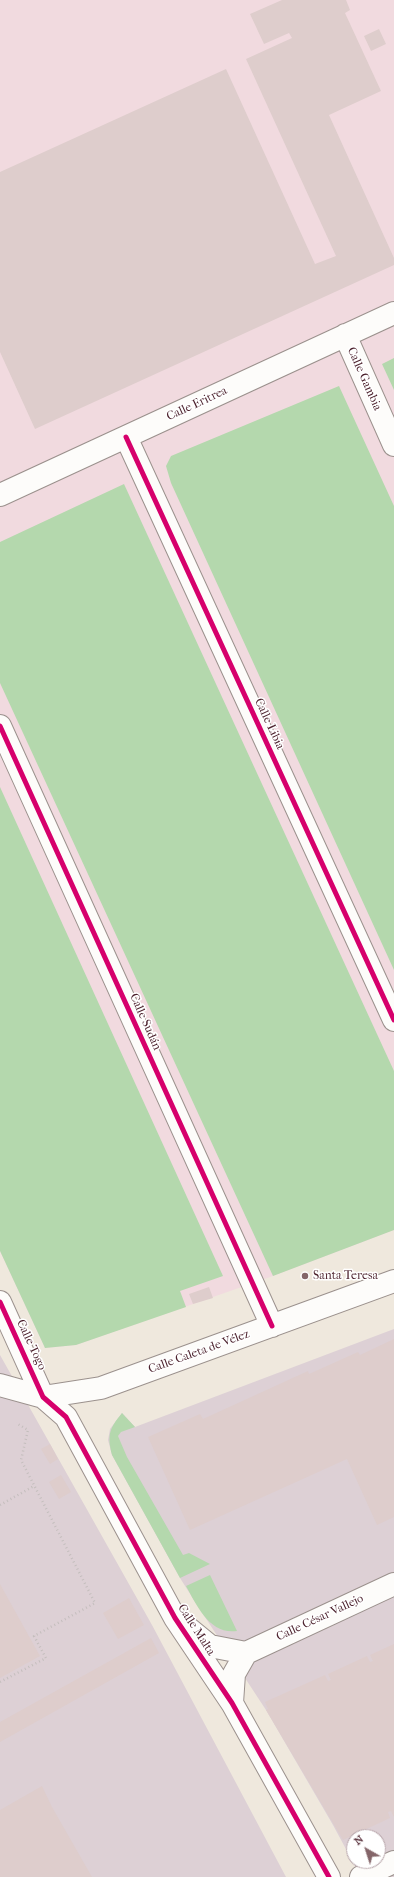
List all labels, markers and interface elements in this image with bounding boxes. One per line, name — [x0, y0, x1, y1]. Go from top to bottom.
street label: Calle Gambia — [344, 345, 384, 413]
street label: Calle Eritrea — [164, 384, 230, 424]
street label: Calle Libia — [251, 696, 287, 752]
street label: Calle Sudán — [126, 991, 164, 1053]
place label: Santa Teresa — [313, 1269, 378, 1283]
marker: Santa Teresa — [300, 1271, 310, 1281]
street label: Calle Togo — [13, 1317, 49, 1373]
street label: Calle Caleta de Vélez — [147, 1327, 251, 1377]
street label: Calle César Vallejo — [274, 1591, 366, 1645]
street label: Calle Malta — [174, 1602, 218, 1658]
north arrow — [346, 1829, 386, 1869]
text: N — [351, 1832, 366, 1848]

